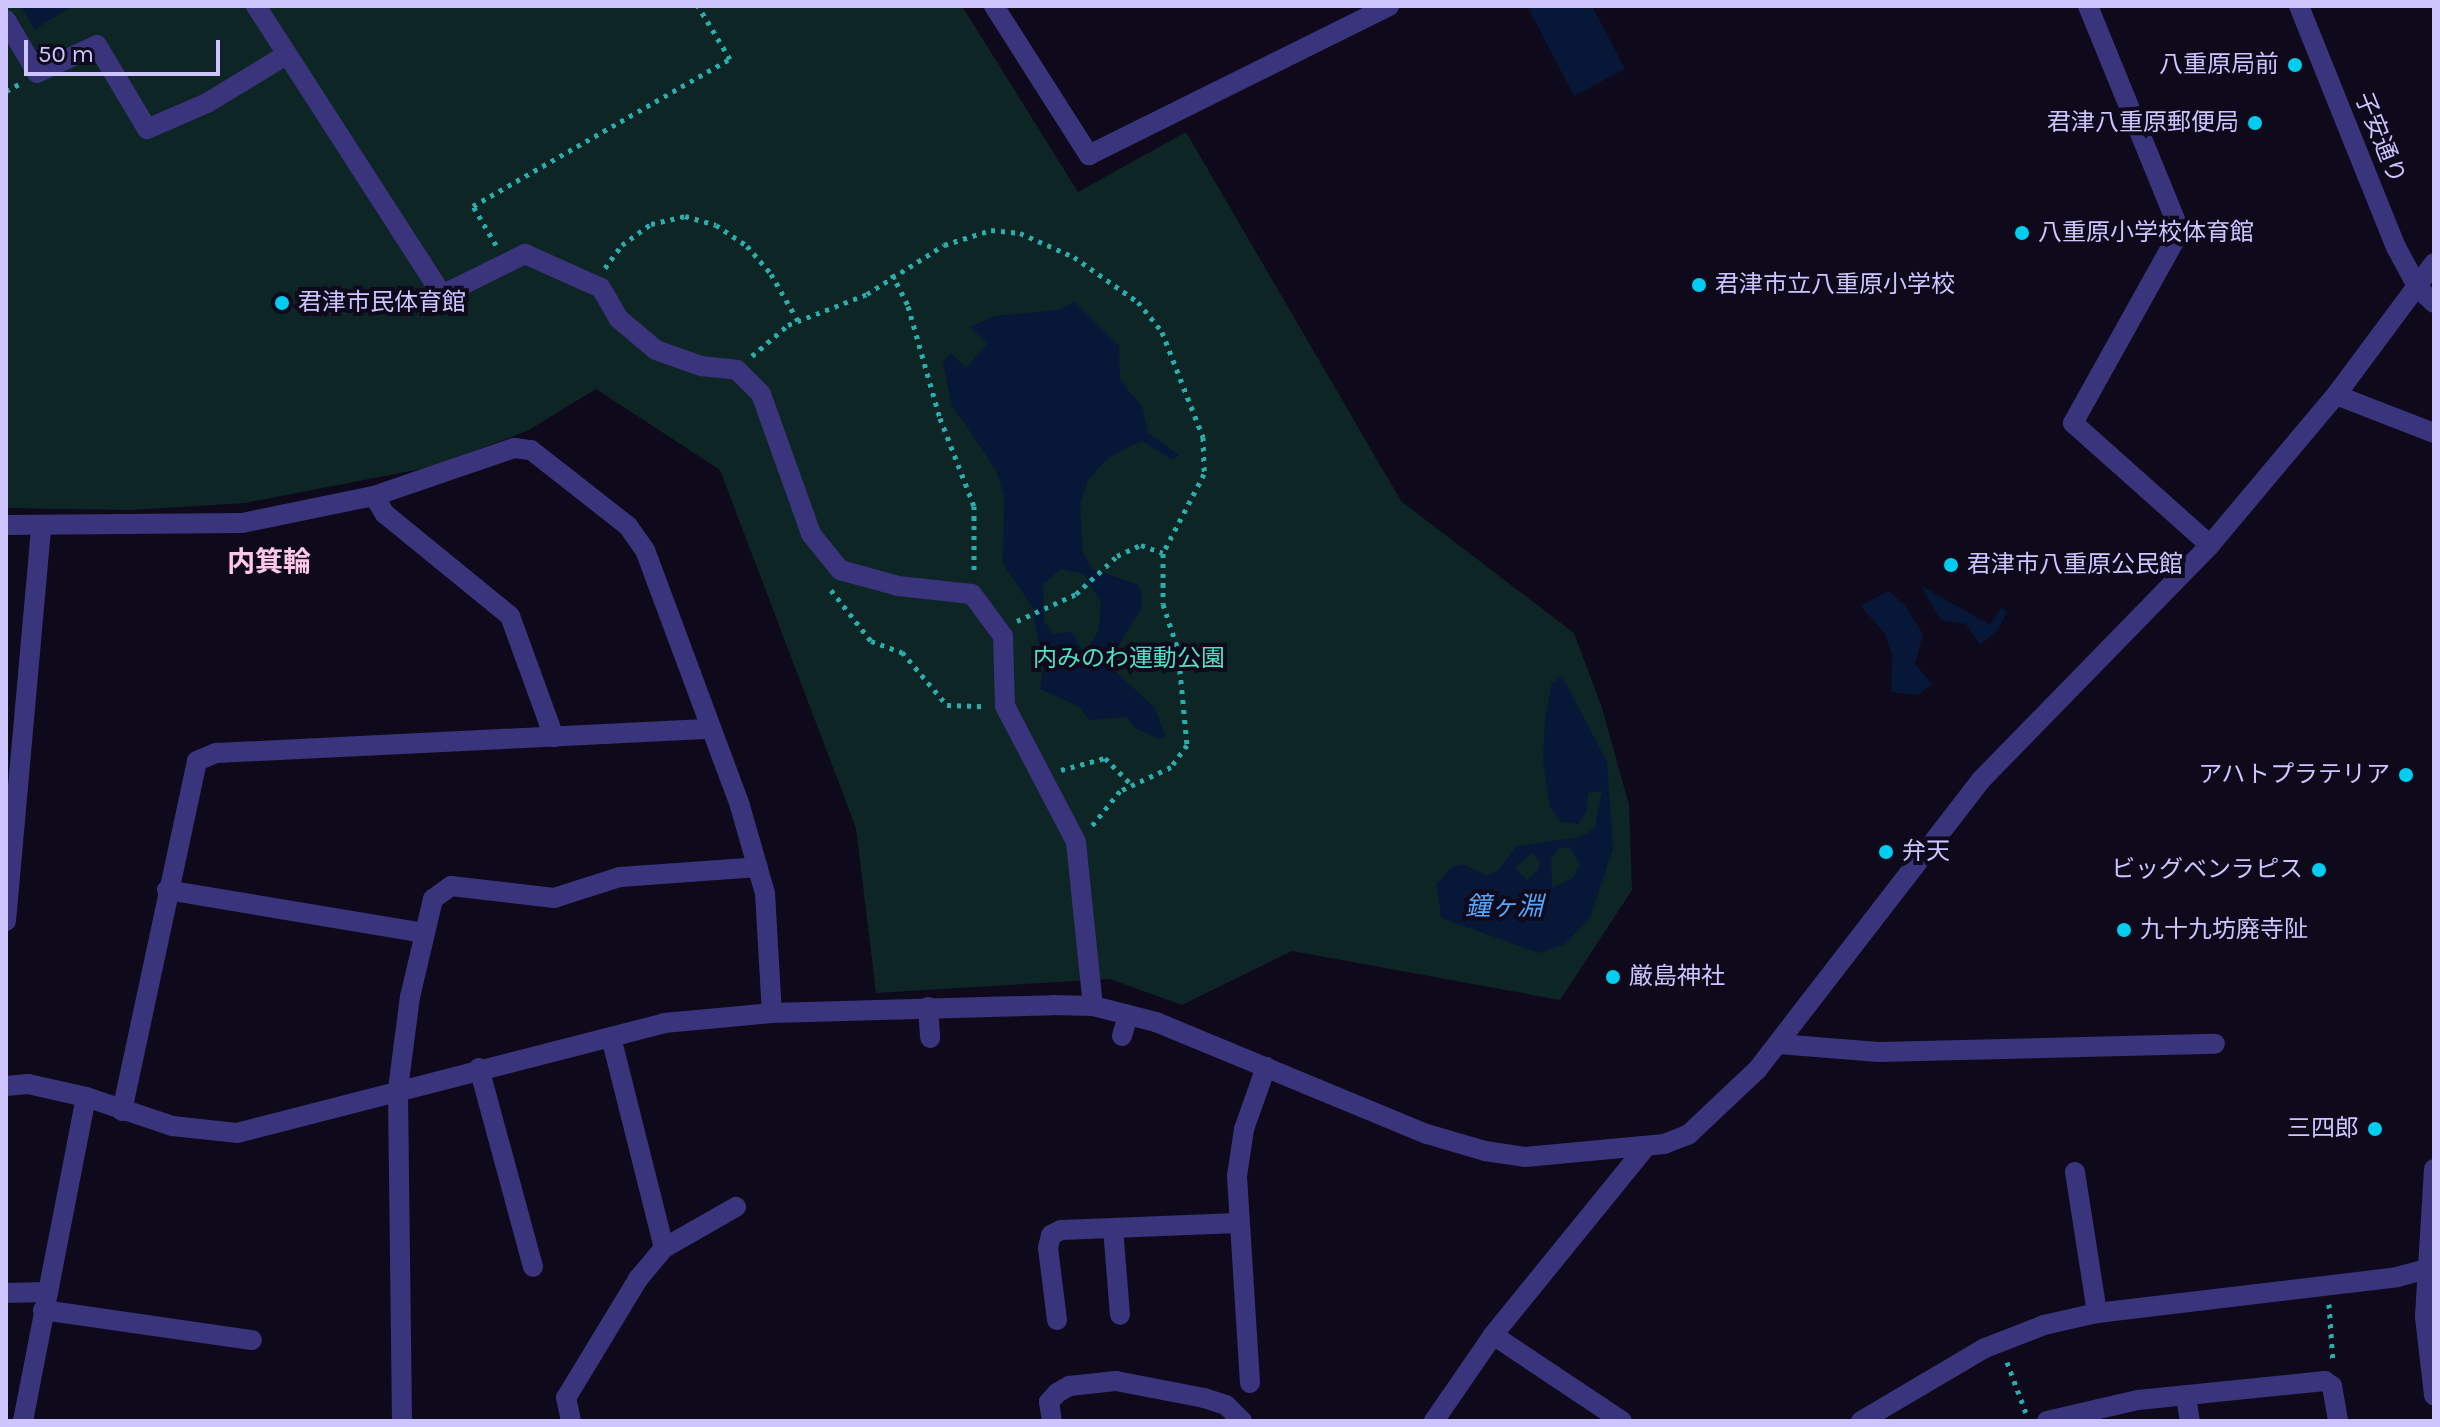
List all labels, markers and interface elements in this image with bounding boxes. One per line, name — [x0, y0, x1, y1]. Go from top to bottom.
scale bar — [28, 24, 224, 74]
text: 50 m — [38, 40, 94, 68]
place label: 八重原局前 — [2159, 51, 2279, 79]
marker: 八重原局前 — [2286, 56, 2304, 74]
street label: 子安通り — [2349, 88, 2411, 188]
place label: 君津八重原郵便局 — [2047, 109, 2239, 137]
marker: 君津八重原郵便局 — [2246, 114, 2264, 132]
place label: 八重原小学校体育館 — [2038, 219, 2254, 247]
marker: 八重原小学校体育館 — [2013, 224, 2031, 242]
place label: 君津市立八重原小学校 — [1715, 271, 1955, 299]
marker: 君津市立八重原小学校 — [1690, 276, 1708, 294]
place label: 君津市民体育館 — [298, 289, 466, 317]
marker: 君津市民体育館 — [273, 294, 291, 312]
district label: 内箕輪 — [227, 545, 311, 579]
place label: 君津市八重原公民館 — [1967, 551, 2183, 579]
marker: 君津市八重原公民館 — [1942, 556, 1960, 574]
park label: 内みのわ運動公園 — [1033, 645, 1225, 673]
place label: アハトプラテリア — [2198, 761, 2390, 789]
marker: アハトプラテリア — [2397, 766, 2415, 784]
place label: 弁天 — [1902, 838, 1950, 866]
marker: 弁天 — [1877, 843, 1895, 861]
place label: ビッグベンラピス — [2111, 856, 2303, 884]
marker: ビッグベンラピス — [2310, 861, 2328, 879]
water label: 鐘ヶ淵 — [1465, 891, 1543, 923]
place label: 九十九坊廃寺阯 — [2140, 916, 2308, 944]
marker: 九十九坊廃寺阯 — [2115, 921, 2133, 939]
place label: 厳島神社 — [1629, 963, 1725, 991]
marker: 厳島神社 — [1604, 968, 1622, 986]
place label: 三四郎 — [2287, 1115, 2359, 1143]
marker: 三四郎 — [2366, 1120, 2384, 1138]

